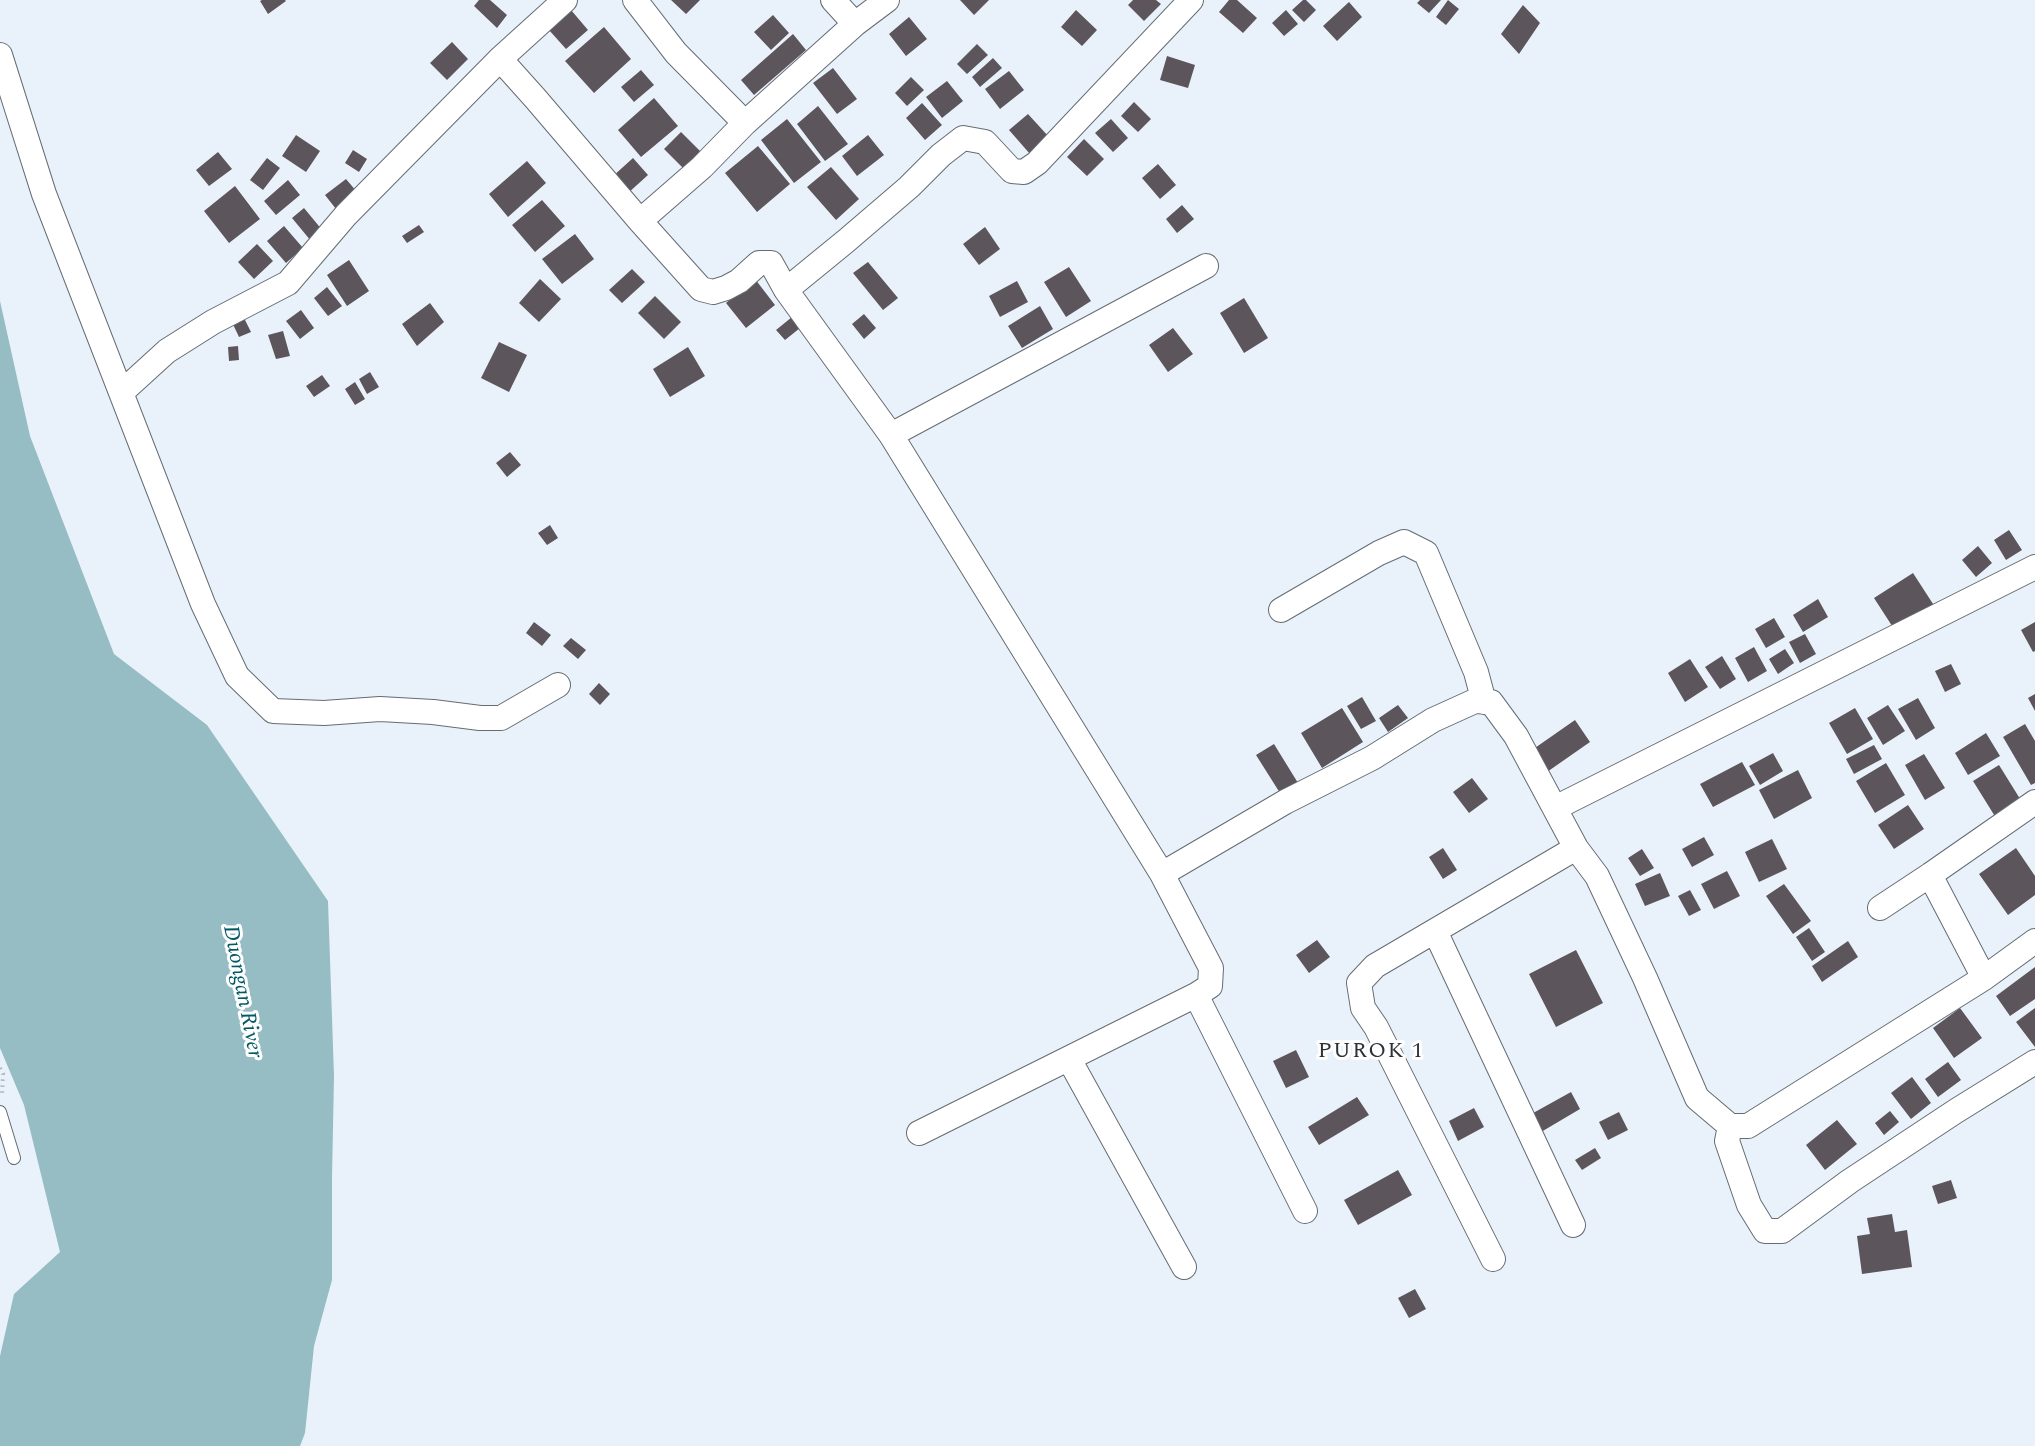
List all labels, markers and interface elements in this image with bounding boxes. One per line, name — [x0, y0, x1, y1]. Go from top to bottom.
water label: Duongan River — [215, 923, 267, 1061]
district label: PUROK 1 — [1318, 1040, 1424, 1066]

